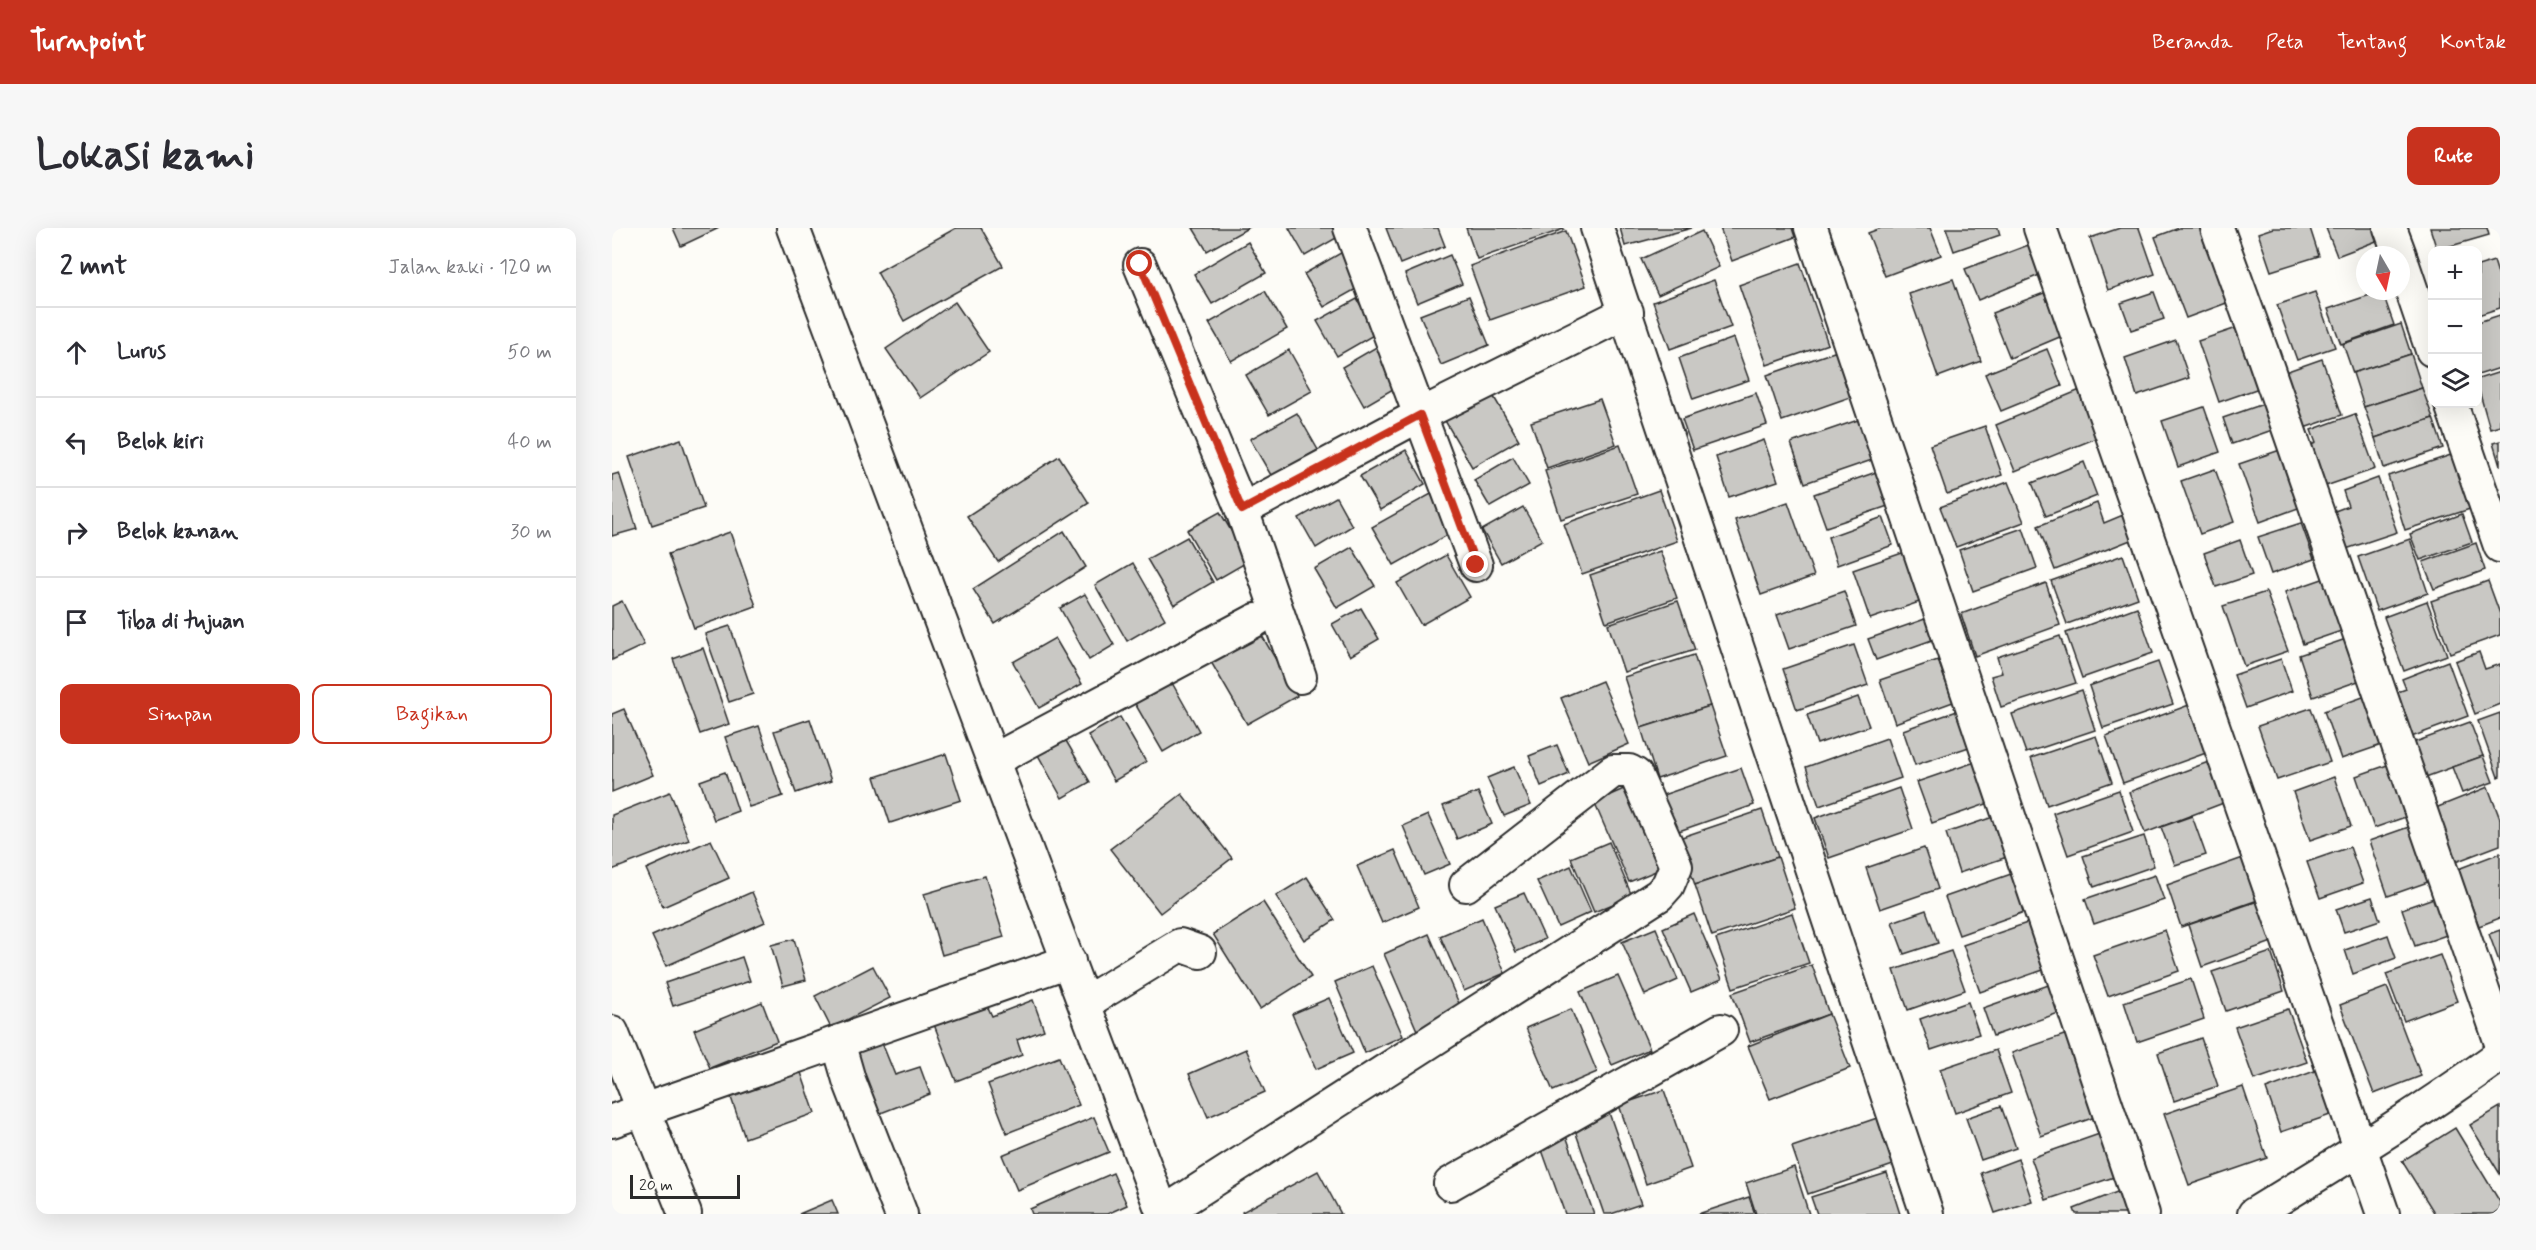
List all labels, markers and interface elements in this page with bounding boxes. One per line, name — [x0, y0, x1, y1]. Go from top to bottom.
text: Turnpoint — [30, 24, 146, 61]
text: Beranda — [2152, 28, 2233, 56]
text: Peta — [2266, 28, 2304, 56]
text: Tentang — [2337, 28, 2407, 56]
text: Kontak — [2440, 28, 2506, 56]
button: Rute — [2407, 127, 2500, 185]
text: Lokasi kami — [36, 129, 255, 184]
north arrow — [2356, 246, 2410, 300]
map controls — [2428, 246, 2482, 408]
button: + — [2428, 246, 2482, 300]
text: 2 mnt — [60, 250, 127, 284]
route start — [1126, 250, 1152, 276]
text: Jalan kaki · 120 m — [388, 254, 552, 281]
button: − — [2428, 300, 2482, 354]
icon: ahead — [60, 336, 93, 369]
text: Lurus — [117, 338, 166, 366]
text: 50 m — [507, 339, 552, 366]
button: layers — [2428, 354, 2482, 408]
icon: left — [60, 426, 93, 459]
text: Belok kiri — [117, 428, 204, 456]
text: 40 m — [508, 429, 552, 456]
icon: right — [60, 516, 93, 549]
text: Belok kanan — [117, 518, 238, 546]
text: 30 m — [510, 519, 552, 546]
route end — [1462, 551, 1488, 577]
icon: arrive — [60, 606, 93, 639]
text: Tiba di tujuan — [117, 608, 245, 636]
button: Simpan — [60, 684, 300, 744]
button: Bagikan — [312, 684, 552, 744]
scale bar — [630, 1172, 740, 1200]
text: 20 m — [639, 1175, 673, 1196]

